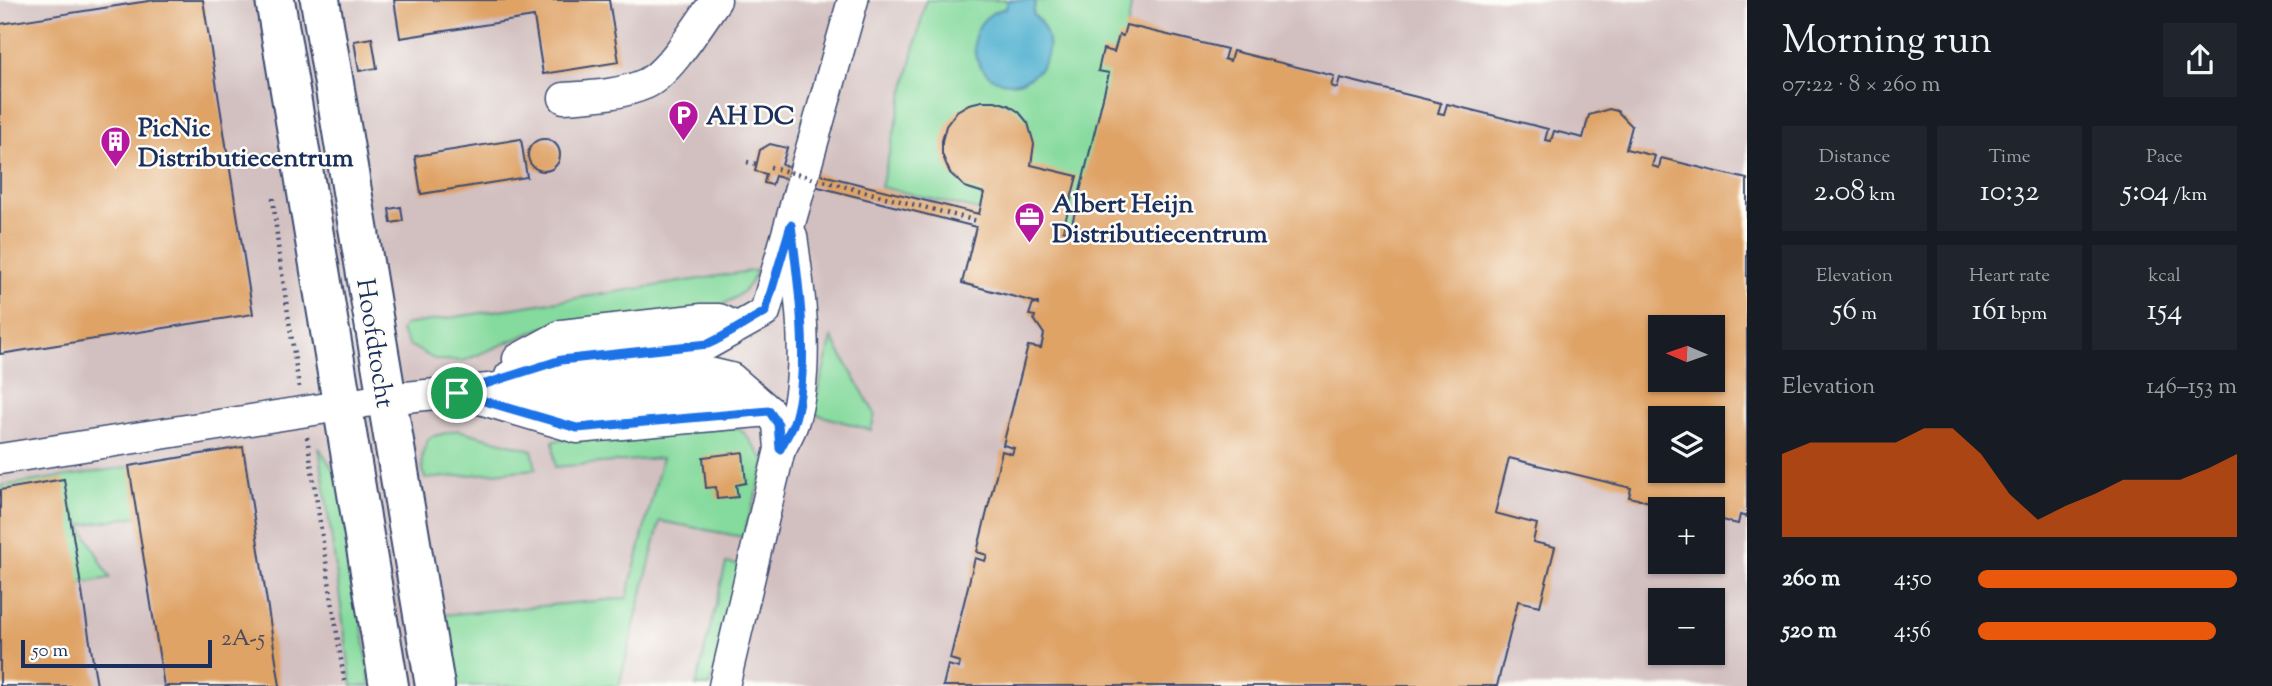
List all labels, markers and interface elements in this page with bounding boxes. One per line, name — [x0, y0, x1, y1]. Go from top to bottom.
text: Morning run — [1782, 16, 1992, 70]
button: share — [2163, 23, 2237, 97]
text: 07:22 · 8 × 260 m — [1782, 69, 1941, 102]
parking icon: AH DC — [666, 98, 700, 142]
place label: AH DC — [706, 99, 795, 136]
place label: PicNic Distributiecentrum — [138, 111, 354, 178]
building icon: PicNic Distributiecentrum — [98, 125, 132, 169]
text: Distance — [1819, 144, 1890, 171]
text: Time — [1988, 144, 2031, 171]
text: Pace — [2146, 144, 2183, 171]
text: 2.08 — [1814, 171, 1865, 214]
text: 10:32 — [1980, 171, 2039, 214]
text: 5:04 — [2122, 171, 2169, 214]
text: km — [1865, 182, 1895, 209]
text: /km — [2169, 182, 2207, 209]
place label: Albert Heijn Distributiecentrum — [1052, 187, 1268, 254]
office icon: Albert Heijn Distributiecentrum — [1012, 201, 1046, 245]
text: Elevation — [1816, 263, 1893, 290]
text: Heart rate — [1969, 263, 2050, 290]
text: kcal — [2148, 263, 2181, 290]
street label: Hoofdtocht — [345, 276, 402, 411]
text: 56 — [1832, 290, 1857, 333]
text: 161 — [1972, 290, 2007, 333]
text: 154 — [2147, 290, 2182, 333]
text: m — [1857, 301, 1877, 328]
text: bpm — [2007, 301, 2047, 328]
north arrow — [1648, 315, 1726, 392]
map controls — [1648, 315, 1725, 665]
pin — [427, 363, 487, 423]
text: Elevation — [1782, 371, 1875, 404]
text: 146–153 m — [2146, 371, 2237, 404]
icon: arrive — [438, 374, 476, 412]
button: layers — [1648, 406, 1725, 483]
button: + — [1648, 497, 1725, 574]
text: 260 m — [1782, 563, 1840, 596]
text: 4:50 — [1894, 563, 1932, 596]
button: − — [1648, 588, 1725, 665]
text: 520 m — [1782, 615, 1837, 648]
text: 4:56 — [1894, 615, 1931, 648]
house number: 2A-5 — [221, 623, 265, 656]
scale bar — [21, 637, 212, 669]
text: 50 m — [32, 638, 68, 665]

